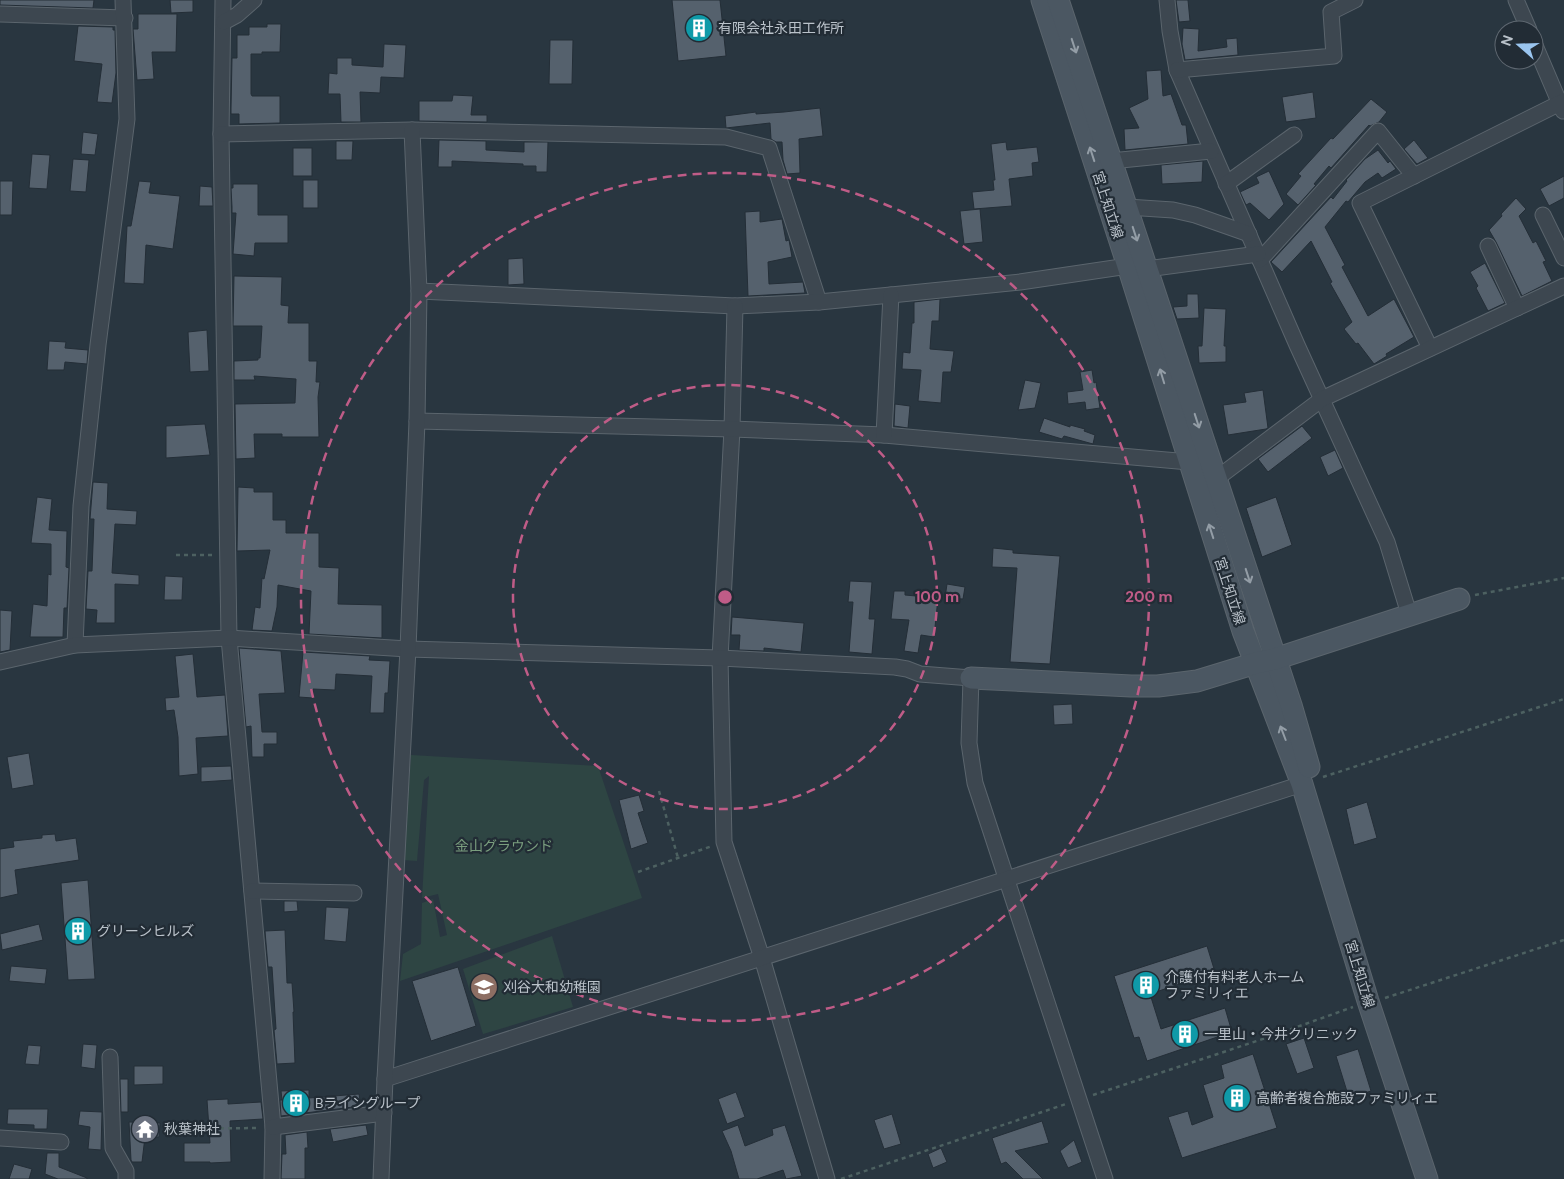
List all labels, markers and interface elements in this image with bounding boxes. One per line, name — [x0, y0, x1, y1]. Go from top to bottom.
building icon: 有限会社永田工作所 — [684, 13, 714, 43]
place label: 有限会社永田工作所 — [718, 19, 844, 37]
north arrow — [1494, 20, 1544, 70]
text: N — [1497, 33, 1517, 48]
one-way arrow — [1069, 38, 1079, 54]
one-way arrow — [1087, 146, 1097, 162]
street label: 宮上知立線 — [1089, 169, 1127, 241]
one-way arrow — [1131, 226, 1141, 242]
one-way arrow — [1157, 368, 1167, 384]
one-way arrow — [1193, 413, 1202, 429]
one-way arrow — [1205, 523, 1215, 539]
street label: 宮上知立線 — [1211, 555, 1249, 627]
one-way arrow — [1244, 568, 1253, 583]
text: 100 m — [915, 587, 959, 607]
text: 200 m — [1125, 587, 1173, 607]
centre of rings — [716, 588, 734, 606]
one-way arrow — [1277, 726, 1287, 741]
park label: 金山グラウンド — [455, 837, 553, 855]
building icon: グリーンヒルズ — [63, 916, 93, 946]
place label: グリーンヒルズ — [97, 922, 194, 940]
street label: 宮上知立線 — [1341, 938, 1379, 1010]
place label: 介護付有料老人ホーム ファミリィエ — [1165, 968, 1305, 1002]
building icon: 介護付有料老人ホーム ファミリィエ — [1131, 970, 1161, 1000]
school or university icon: 刈谷大和幼稚園 — [469, 972, 499, 1002]
place label: 刈谷大和幼稚園 — [503, 978, 601, 996]
building icon: 一里山・今井クリニック — [1170, 1019, 1200, 1049]
place label: 一里山・今井クリニック — [1204, 1025, 1358, 1043]
building icon: 高齢者複合施設ファミリィエ — [1222, 1083, 1252, 1113]
building icon: Bライングループ — [281, 1088, 311, 1118]
place label: 高齢者複合施設ファミリィエ — [1256, 1089, 1438, 1107]
place label: Bライングループ — [315, 1094, 421, 1112]
temple icon: 秋葉神社 — [130, 1114, 160, 1144]
place label: 秋葉神社 — [164, 1120, 220, 1138]

